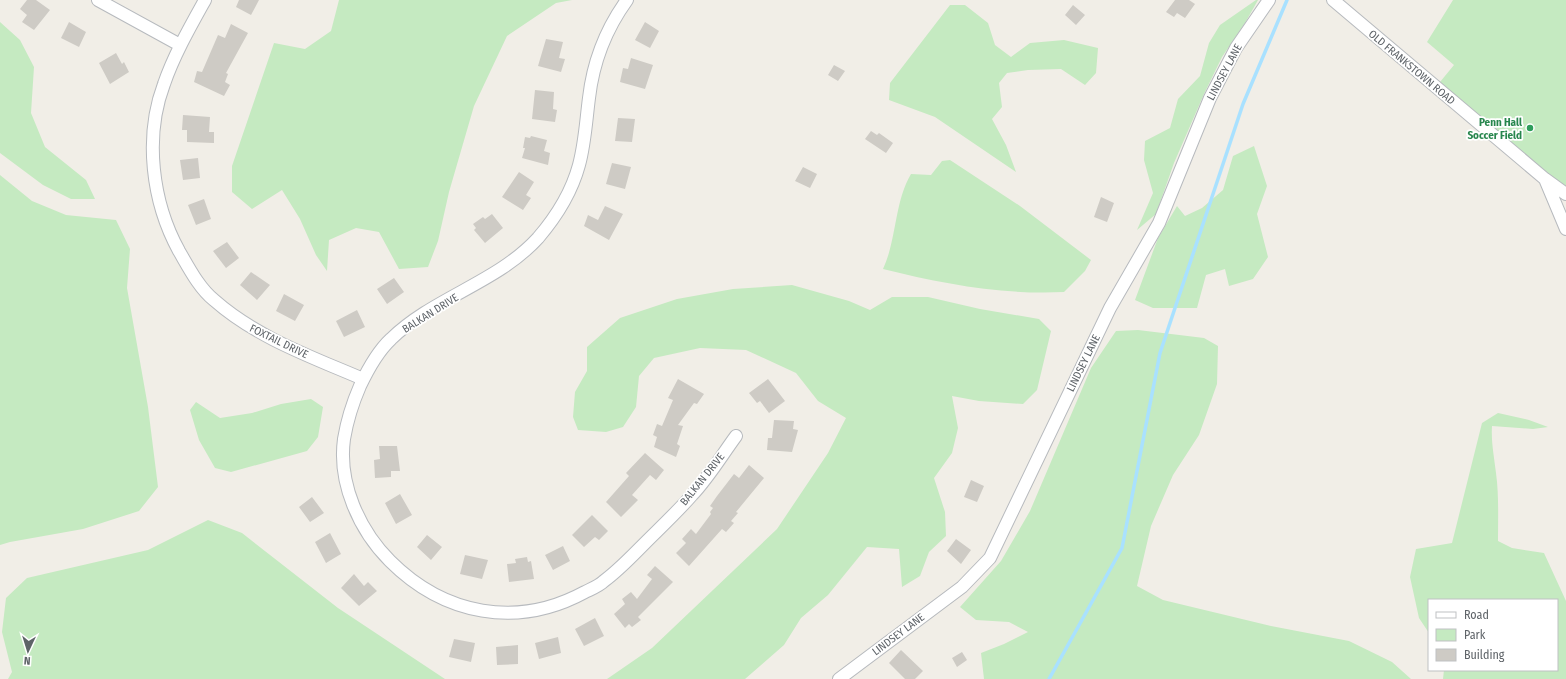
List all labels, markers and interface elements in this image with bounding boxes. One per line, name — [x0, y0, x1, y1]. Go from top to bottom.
street label: OLD FRANKSTOWN ROAD — [1366, 27, 1458, 107]
street label: LINDSEY LANE — [1204, 42, 1245, 103]
place label: Penn Hall Soccer Field — [1467, 116, 1523, 142]
marker: Penn Hall Soccer Field — [1525, 123, 1535, 133]
street label: BALKAN DRIVE — [400, 291, 461, 336]
street label: FOXTAIL DRIVE — [247, 322, 310, 361]
street label: LINDSEY LANE — [1064, 333, 1103, 394]
street label: BALKAN DRIVE — [677, 451, 727, 508]
legend — [1428, 599, 1558, 671]
text: Road — [1464, 608, 1489, 622]
street label: LINDSEY LANE — [870, 611, 927, 658]
text: Park — [1464, 628, 1486, 642]
north arrow — [8, 631, 48, 671]
text: Building — [1464, 648, 1505, 662]
text: N — [24, 654, 31, 667]

